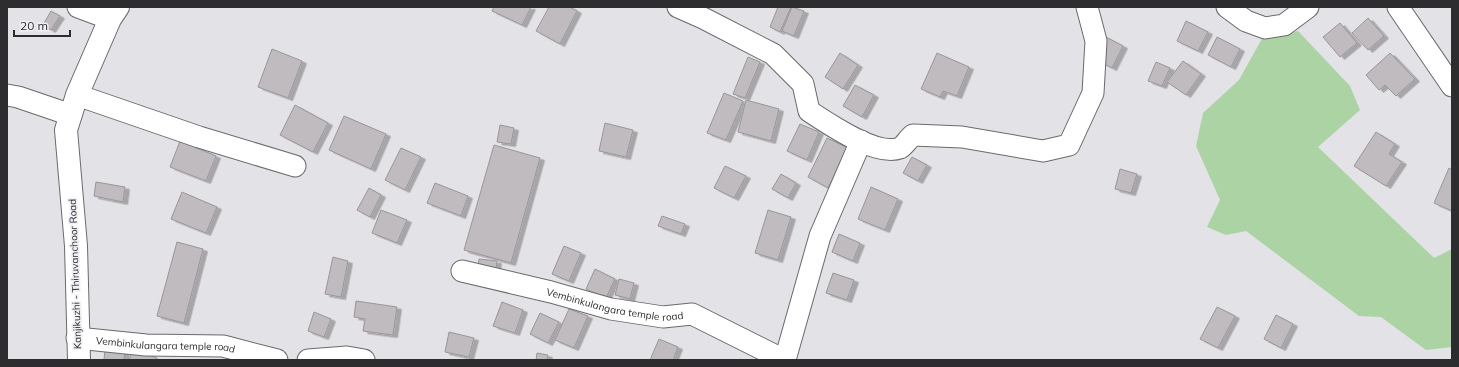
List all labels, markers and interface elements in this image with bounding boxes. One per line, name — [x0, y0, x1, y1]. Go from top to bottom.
scale bar — [14, 12, 70, 38]
text: 20 m — [20, 18, 48, 33]
street label: Kanjikuzhi - Thiruvanchoor Road — [66, 199, 84, 349]
street label: Vembinkulangara temple road — [545, 285, 684, 324]
street label: Vembinkulangara temple road — [95, 333, 237, 355]

